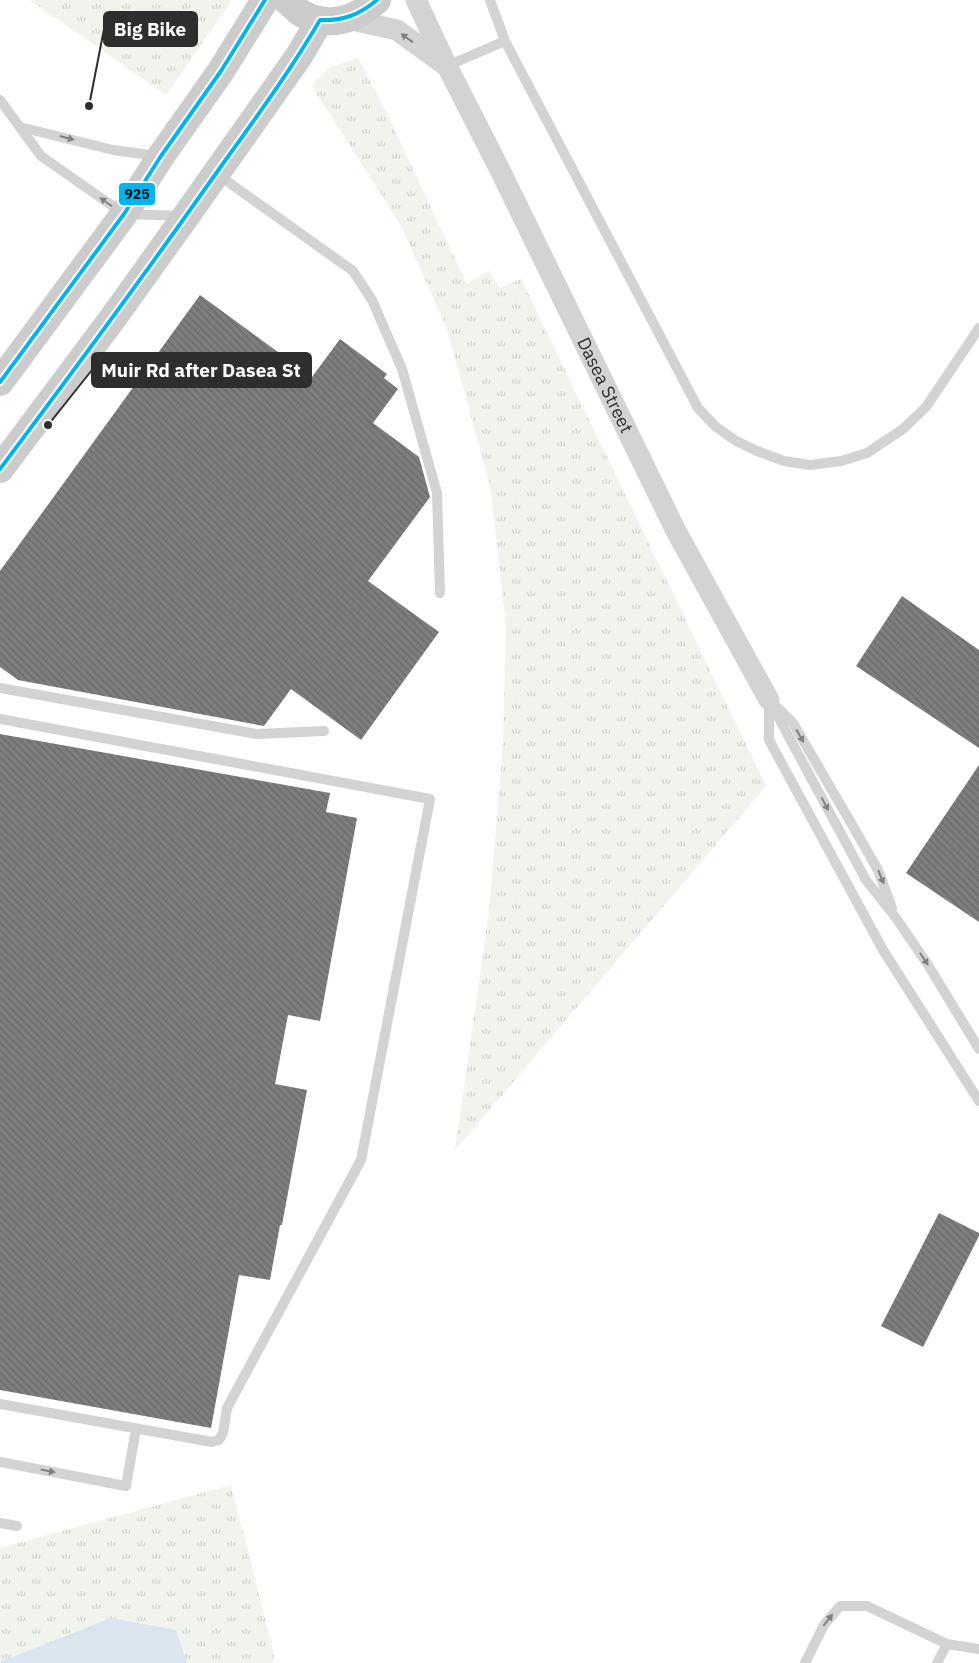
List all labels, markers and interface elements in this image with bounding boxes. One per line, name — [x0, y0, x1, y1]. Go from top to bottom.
callout: Big Bike — [104, 12, 197, 46]
text: Big Bike — [114, 17, 186, 41]
one-way arrow — [400, 33, 414, 43]
one-way arrow — [59, 134, 75, 142]
line badge: 925 — [118, 182, 156, 206]
text: 925 — [124, 185, 150, 203]
one-way arrow — [99, 197, 113, 207]
street label: Dasea Street — [572, 333, 638, 437]
callout: Muir Rd after Dasea St — [92, 353, 311, 387]
text: Muir Rd after Dasea St — [101, 358, 301, 382]
one-way arrow — [796, 729, 805, 743]
one-way arrow — [821, 797, 829, 811]
one-way arrow — [877, 870, 885, 884]
one-way arrow — [919, 952, 928, 966]
one-way arrow — [40, 1468, 56, 1476]
one-way arrow — [823, 1614, 834, 1627]

